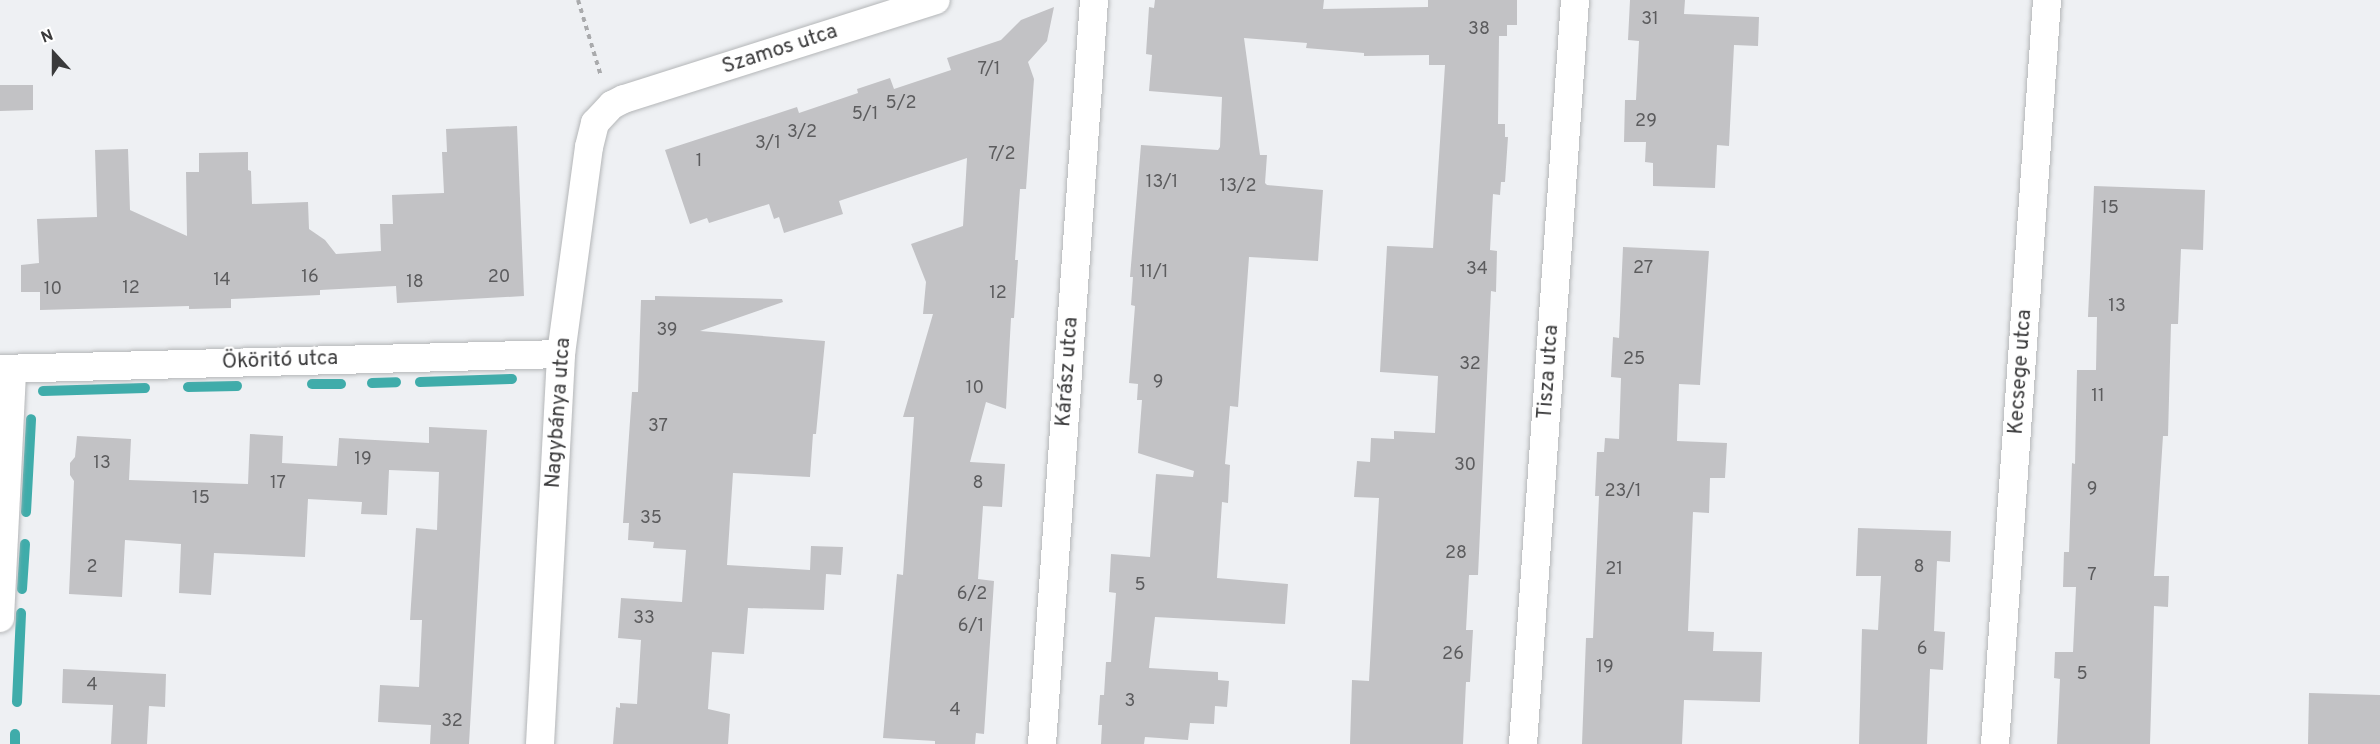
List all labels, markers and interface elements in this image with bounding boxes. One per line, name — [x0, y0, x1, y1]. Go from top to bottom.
house number: 31 — [1641, 9, 1659, 31]
house number: 38 — [1468, 19, 1490, 41]
street label: Szamos utca — [719, 20, 841, 80]
north arrow — [24, 24, 84, 84]
text: N — [39, 26, 57, 49]
house number: 7/1 — [978, 59, 1000, 81]
house number: 5/2 — [885, 93, 917, 115]
house number: 5/1 — [852, 104, 878, 126]
house number: 29 — [1635, 111, 1657, 133]
house number: 3/2 — [787, 122, 817, 144]
house number: 3/1 — [755, 133, 781, 155]
house number: 7/2 — [988, 144, 1016, 166]
house number: 1 — [696, 151, 702, 173]
house number: 13/1 — [1146, 172, 1178, 194]
house number: 13/2 — [1220, 176, 1256, 198]
house number: 15 — [2101, 198, 2119, 220]
house number: 27 — [1633, 258, 1653, 280]
house number: 34 — [1466, 259, 1488, 281]
house number: 11/1 — [1140, 262, 1168, 284]
house number: 16 — [301, 267, 319, 289]
house number: 20 — [488, 267, 510, 289]
house number: 14 — [213, 270, 231, 292]
house number: 18 — [406, 272, 424, 294]
house number: 12 — [122, 278, 140, 300]
house number: 10 — [44, 279, 62, 301]
house number: 12 — [989, 283, 1007, 305]
house number: 13 — [2108, 296, 2126, 318]
street label: Kecsege utca — [2004, 309, 2038, 435]
street label: Kárász utca — [1052, 316, 1084, 428]
house number: 39 — [656, 320, 678, 342]
street label: Tisza utca — [1533, 324, 1565, 420]
street label: Nagybánya utca — [541, 337, 577, 489]
street label: Ököritó utca — [221, 346, 339, 376]
house number: 25 — [1623, 349, 1645, 371]
house number: 32 — [1459, 354, 1481, 376]
house number: 9 — [1153, 372, 1163, 394]
house number: 10 — [966, 378, 984, 400]
house number: 11 — [2091, 386, 2105, 408]
house number: 37 — [648, 416, 668, 438]
house number: 19 — [354, 449, 372, 471]
house number: 13 — [93, 453, 111, 475]
house number: 30 — [1454, 455, 1476, 477]
house number: 17 — [270, 473, 286, 495]
house number: 8 — [973, 473, 983, 495]
house number: 9 — [2087, 479, 2097, 501]
house number: 23/1 — [1605, 481, 1641, 503]
house number: 15 — [192, 488, 210, 510]
house number: 35 — [640, 508, 662, 530]
house number: 28 — [1445, 543, 1467, 565]
house number: 2 — [86, 557, 98, 579]
house number: 8 — [1914, 557, 1924, 579]
house number: 21 — [1605, 559, 1623, 581]
house number: 7 — [2087, 565, 2097, 587]
house number: 5 — [1134, 575, 1146, 597]
house number: 6/2 — [957, 584, 987, 606]
house number: 33 — [633, 608, 655, 630]
house number: 6/1 — [958, 616, 984, 638]
house number: 6 — [1917, 639, 1927, 661]
house number: 26 — [1442, 644, 1464, 666]
house number: 19 — [1596, 657, 1614, 679]
house number: 5 — [2076, 664, 2088, 686]
house number: 4 — [86, 675, 98, 697]
house number: 3 — [1125, 691, 1135, 713]
house number: 4 — [949, 700, 961, 722]
house number: 32 — [441, 711, 463, 733]

